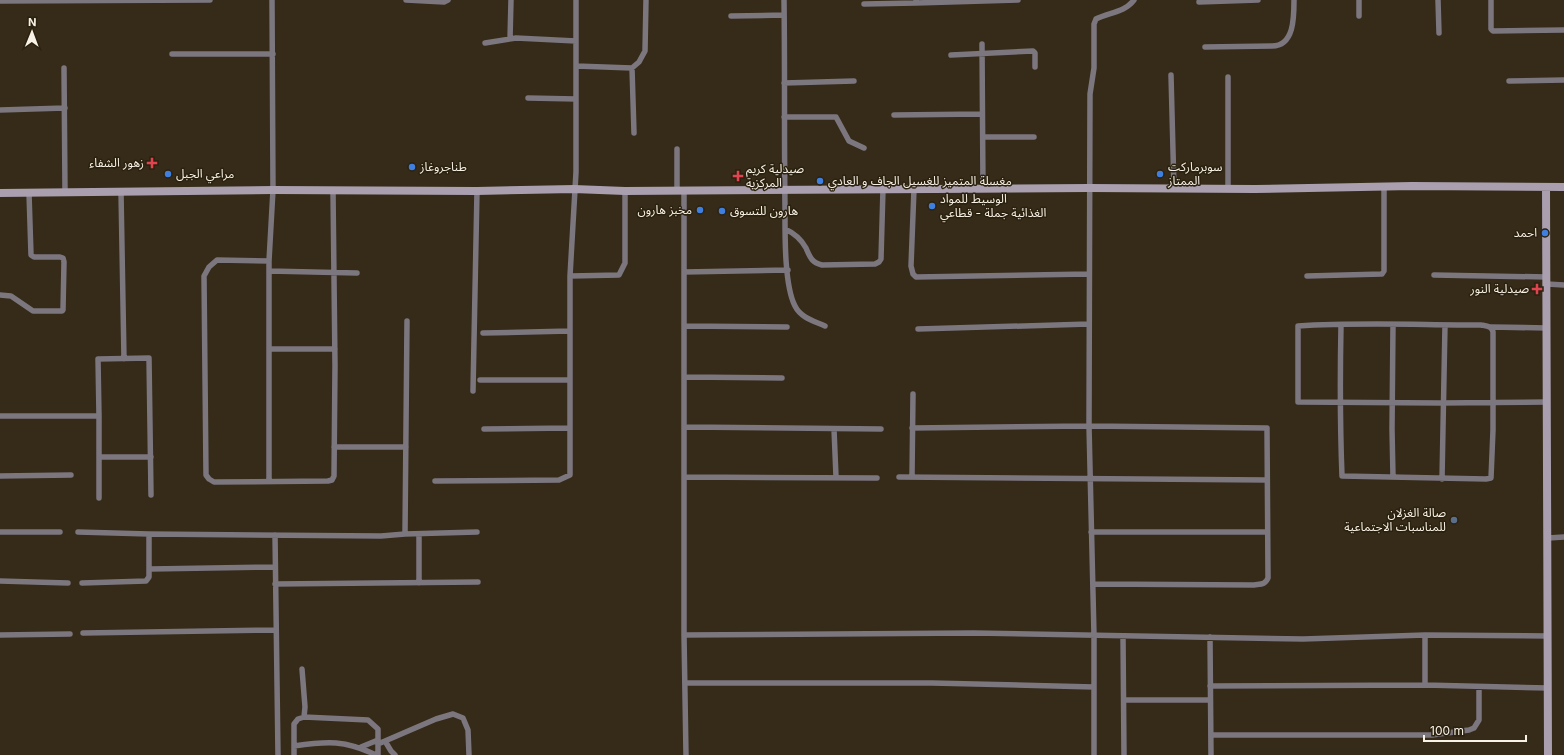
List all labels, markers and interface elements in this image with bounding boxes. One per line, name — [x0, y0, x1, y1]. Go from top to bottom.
north arrow — [12, 12, 52, 52]
text: N — [28, 15, 36, 29]
place label: زهور الشفاء — [89, 155, 144, 170]
marker: زهور الشفاء — [147, 158, 157, 168]
place label: طناجروغاز — [419, 159, 467, 174]
place label: سوبرماركت الممتاز — [1167, 159, 1222, 188]
place label: صيدلية كريم المركزية — [746, 161, 804, 190]
marker: طناجروغاز — [407, 162, 417, 172]
place label: مراعي الجبل — [176, 166, 234, 184]
marker: مراعي الجبل — [163, 169, 173, 179]
marker: سوبرماركت الممتاز — [1155, 169, 1165, 179]
marker: صيدلية كريم المركزية — [733, 171, 743, 181]
place label: مغسلة المتميز للغسيل الجاف و العادي — [828, 173, 1012, 191]
marker: مغسلة المتميز للغسيل الجاف و العادي — [815, 176, 825, 186]
place label: الوسيط للمواد الغذائية جملة - قطاعي — [940, 191, 1046, 223]
marker: الوسيط للمواد الغذائية جملة - قطاعي — [927, 201, 937, 211]
place label: مخبز هارون — [637, 202, 692, 217]
place label: هارون للتسوق — [730, 203, 798, 218]
marker: مخبز هارون — [695, 205, 705, 215]
marker: هارون للتسوق — [717, 206, 727, 216]
place label: احمد — [1514, 225, 1537, 240]
marker: احمد — [1540, 228, 1550, 238]
place label: صيدلية النور — [1469, 281, 1529, 296]
marker: صيدلية النور — [1532, 284, 1542, 294]
place label: صالة الغزلان للمناسبات الاجتماعية — [1344, 505, 1446, 534]
marker: صالة الغزلان للمناسبات الاجتماعية — [1449, 515, 1459, 525]
scale bar — [1424, 717, 1526, 743]
text: 100 m — [1430, 723, 1464, 738]

